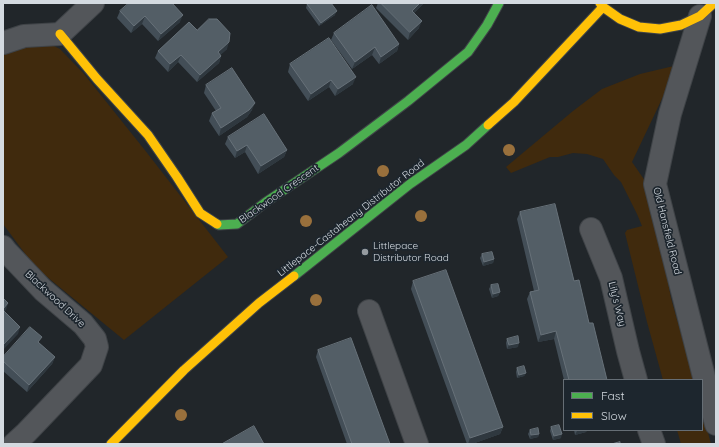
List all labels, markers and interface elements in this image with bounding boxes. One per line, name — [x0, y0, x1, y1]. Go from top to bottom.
street label: Littlepace-Castaheany Distributor Road — [275, 157, 427, 279]
street label: Blackwood Crescent — [237, 162, 321, 226]
street label: Old Hansfield Road — [650, 186, 684, 276]
place label: Littlepace Distributor Road — [373, 240, 449, 264]
marker: Littlepace Distributor Road — [360, 247, 370, 257]
street label: Blackwood Drive — [22, 268, 88, 330]
street label: Lily's Way — [606, 280, 628, 328]
legend — [563, 379, 703, 431]
text: Fast — [601, 388, 625, 403]
text: Slow — [601, 408, 627, 423]

